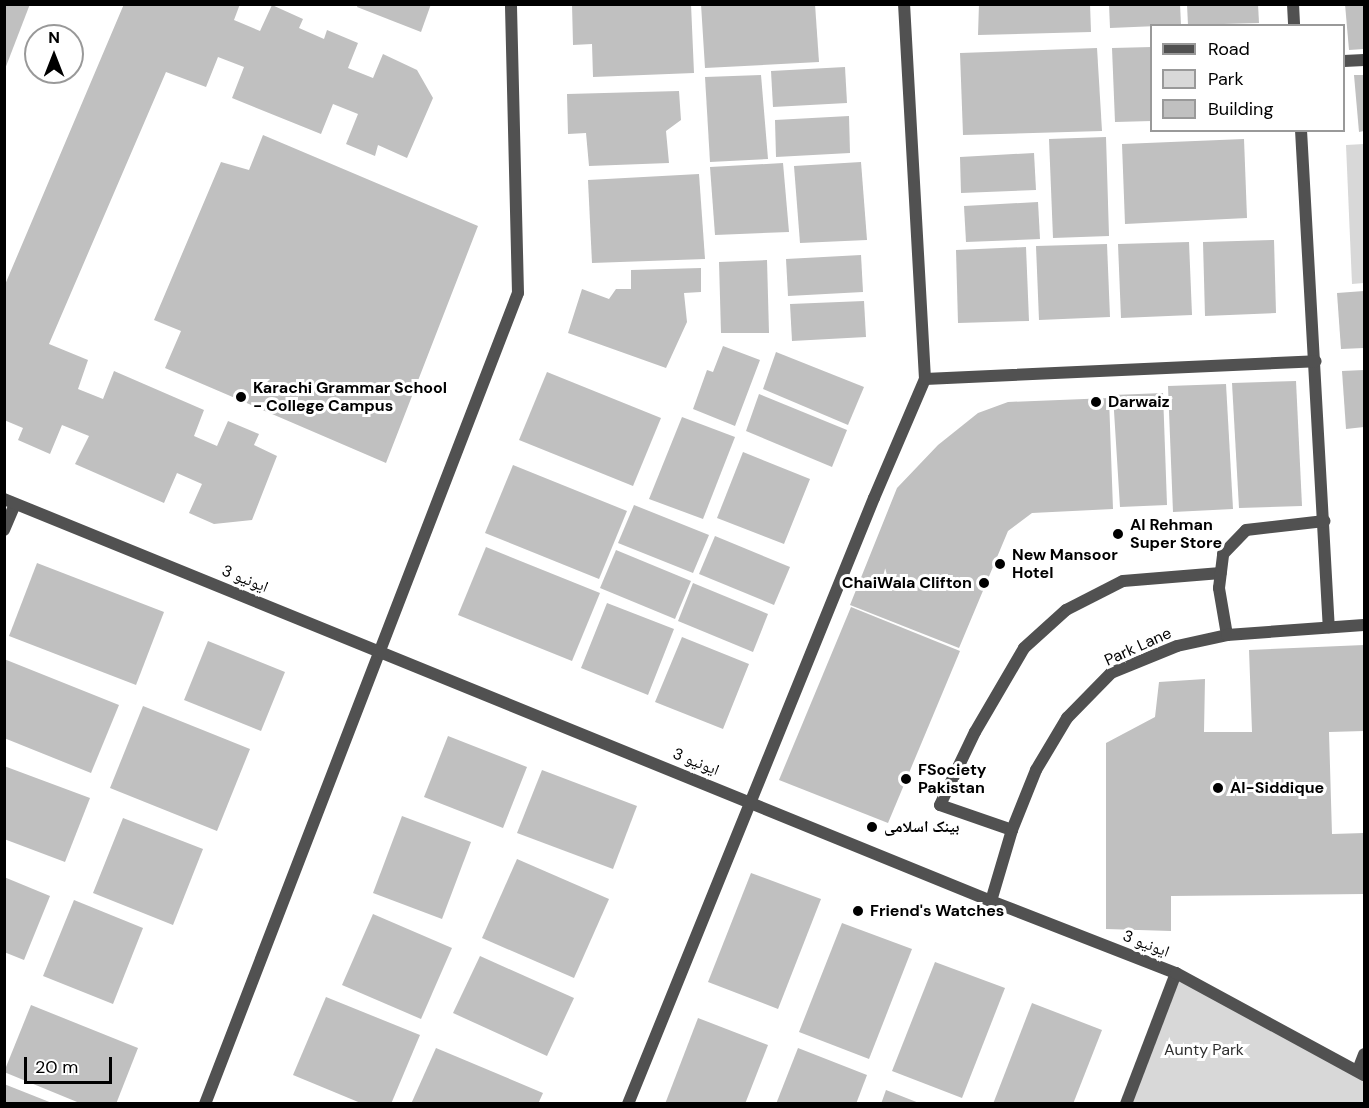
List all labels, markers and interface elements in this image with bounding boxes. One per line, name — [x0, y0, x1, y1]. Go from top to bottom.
north arrow — [24, 24, 84, 84]
legend — [1150, 24, 1345, 132]
text: N — [48, 27, 60, 48]
text: Road — [1208, 37, 1250, 61]
text: Park — [1208, 67, 1244, 91]
text: Building — [1208, 97, 1273, 121]
place label: Karachi Grammar School - College Campus — [253, 378, 447, 416]
marker: Karachi Grammar School - College Campus — [234, 390, 248, 404]
place label: Darwaiz — [1108, 392, 1170, 412]
marker: Darwaiz — [1089, 395, 1103, 409]
place label: Al Rehman Super Store — [1130, 515, 1222, 553]
marker: Al Rehman Super Store — [1111, 527, 1125, 541]
place label: New Mansoor Hotel — [1012, 545, 1118, 583]
marker: New Mansoor Hotel — [993, 557, 1007, 571]
street label: ایونیو 3 — [219, 561, 271, 597]
place label: ChaiWala Clifton — [842, 573, 972, 593]
marker: ChaiWala Clifton — [977, 576, 991, 590]
street label: Park Lane — [1102, 624, 1174, 670]
street label: ایونیو 3 — [670, 744, 722, 780]
place label: FSociety Pakistan — [918, 760, 987, 798]
marker: FSociety Pakistan — [899, 772, 913, 786]
place label: Al-Siddique — [1230, 778, 1324, 798]
marker: Al-Siddique — [1211, 781, 1225, 795]
place label: بینک اسلامی — [884, 817, 959, 837]
marker: بینک اسلامی — [865, 820, 879, 834]
place label: Friend's Watches — [870, 901, 1004, 921]
marker: Friend's Watches — [851, 904, 865, 918]
street label: ایونیو 3 — [1120, 926, 1172, 962]
park label: Aunty Park — [1164, 1040, 1244, 1060]
scale bar — [27, 1045, 116, 1083]
text: 20 m — [35, 1055, 78, 1079]

